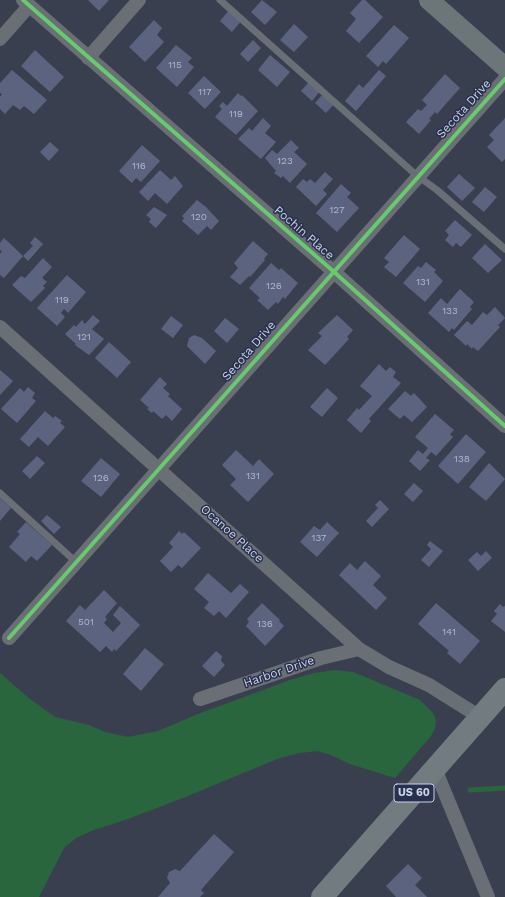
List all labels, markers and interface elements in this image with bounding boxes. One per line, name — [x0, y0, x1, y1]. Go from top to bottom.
house number: 115 — [168, 59, 182, 71]
street label: Secota Drive — [434, 77, 494, 141]
house number: 117 — [198, 86, 212, 98]
house number: 119 — [229, 108, 243, 120]
house number: 123 — [277, 155, 293, 167]
house number: 116 — [132, 160, 146, 172]
street label: Pochin Place — [271, 203, 337, 263]
house number: 127 — [329, 204, 345, 216]
house number: 120 — [191, 211, 207, 223]
house number: 131 — [416, 276, 430, 288]
house number: 126 — [266, 280, 282, 292]
house number: 119 — [55, 294, 69, 306]
house number: 133 — [442, 305, 458, 317]
street label: Secota Drive — [219, 318, 279, 384]
house number: 121 — [77, 331, 91, 343]
house number: 138 — [454, 453, 470, 465]
house number: 131 — [246, 470, 260, 482]
house number: 126 — [93, 472, 109, 484]
street label: Ocanoe Place — [198, 502, 266, 566]
house number: 137 — [312, 532, 326, 544]
house number: 501 — [78, 616, 94, 628]
house number: 136 — [257, 618, 273, 630]
house number: 141 — [442, 626, 456, 638]
street label: Harbor Drive — [242, 653, 316, 691]
road number: US 60 — [394, 784, 434, 802]

